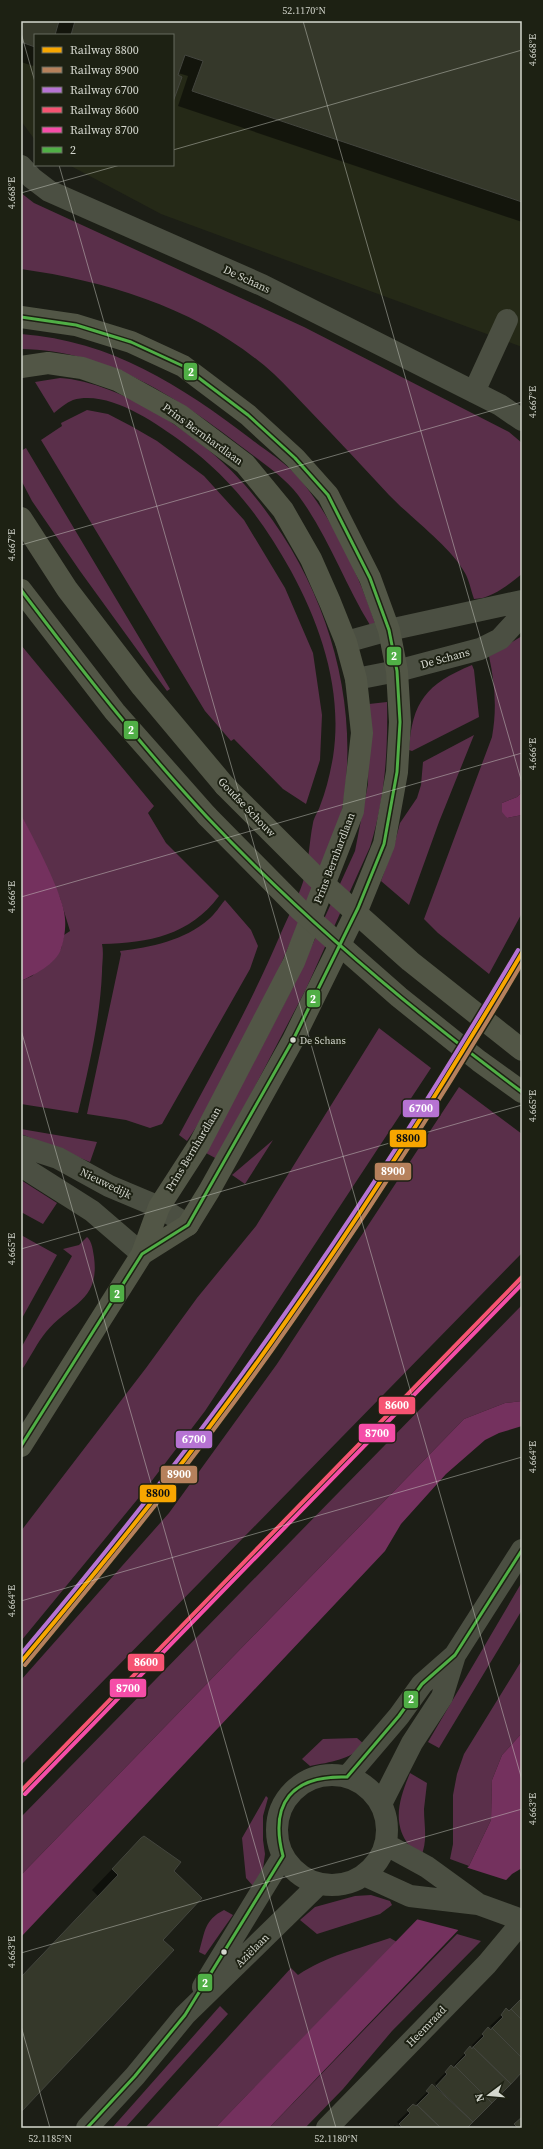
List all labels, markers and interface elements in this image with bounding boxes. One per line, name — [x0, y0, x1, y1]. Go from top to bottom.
text: 52.1170°N — [282, 4, 326, 17]
legend — [34, 34, 174, 166]
text: 4.668°E — [526, 34, 539, 66]
text: Railway 8800 — [70, 42, 139, 58]
text: Railway 8900 — [70, 62, 139, 78]
text: Railway 6700 — [70, 82, 139, 98]
text: Railway 8600 — [70, 102, 139, 118]
text: Railway 8700 — [70, 122, 139, 138]
text: 2 — [70, 142, 76, 158]
text: 4.668°E — [5, 177, 18, 209]
street label: De Schans — [221, 262, 273, 297]
line badge: 2 — [183, 362, 198, 381]
text: 2 — [188, 365, 194, 380]
text: 4.667°E — [526, 386, 539, 418]
street label: Prins Bernhardlaan — [159, 400, 246, 469]
text: 4.667°E — [5, 529, 18, 561]
street label: De Schans — [419, 645, 472, 672]
line badge: 2 — [386, 646, 402, 666]
text: 2 — [391, 649, 397, 664]
line badge: 2 — [123, 720, 139, 740]
text: 2 — [128, 723, 134, 738]
text: 4.666°E — [526, 738, 539, 770]
street label: Goudse Schouw — [215, 774, 279, 841]
street label: Prins Bernhardlaan — [310, 810, 359, 906]
text: 4.666°E — [5, 881, 18, 913]
line badge: 2 — [306, 989, 321, 1008]
text: 2 — [310, 992, 316, 1007]
place label: De Schans — [300, 1034, 346, 1047]
marker: De Schans — [288, 1035, 298, 1045]
text: 4.665°E — [526, 1090, 539, 1122]
line badge: 6700 — [402, 1099, 440, 1118]
text: 6700 — [409, 1101, 433, 1116]
street label: Prins Bernhardlaan — [162, 1104, 225, 1194]
line badge: 8800 — [389, 1129, 427, 1148]
text: 8800 — [396, 1131, 420, 1146]
line badge: 8900 — [374, 1162, 412, 1181]
text: 8900 — [381, 1164, 405, 1179]
street label: Nieuwedijk — [78, 1165, 135, 1203]
text: 4.665°E — [5, 1233, 18, 1265]
line badge: 2 — [109, 1284, 125, 1303]
text: 2 — [114, 1287, 120, 1302]
line badge: 8600 — [378, 1396, 416, 1415]
text: 8600 — [385, 1398, 409, 1413]
line badge: 8700 — [358, 1423, 396, 1443]
text: 8700 — [365, 1426, 389, 1441]
line badge: 6700 — [175, 1430, 213, 1449]
text: 6700 — [182, 1432, 206, 1447]
text: 4.664°E — [526, 1441, 539, 1473]
line badge: 8900 — [160, 1465, 198, 1484]
text: 8900 — [167, 1467, 191, 1482]
line badge: 8800 — [139, 1484, 177, 1503]
text: 8800 — [146, 1486, 170, 1501]
text: 4.664°E — [5, 1585, 18, 1617]
line badge: 8600 — [127, 1653, 165, 1672]
text: 8600 — [134, 1655, 158, 1670]
line badge: 8700 — [109, 1678, 147, 1698]
text: 8700 — [116, 1681, 140, 1696]
line badge: 2 — [403, 1690, 419, 1709]
text: 2 — [408, 1692, 414, 1707]
text: 4.663°E — [526, 1793, 539, 1825]
street label: Aziëlaan — [232, 1930, 273, 1971]
text: 4.663°E — [5, 1936, 18, 1968]
unlabelled marker — [219, 1947, 229, 1957]
line badge: 2 — [197, 1973, 213, 1992]
text: 2 — [202, 1976, 208, 1991]
street label: Heemraad — [403, 2002, 450, 2050]
north arrow — [469, 2075, 509, 2115]
text: N — [472, 2092, 488, 2104]
text: 52.1185°N — [28, 2132, 72, 2145]
text: 52.1180°N — [314, 2132, 358, 2145]

